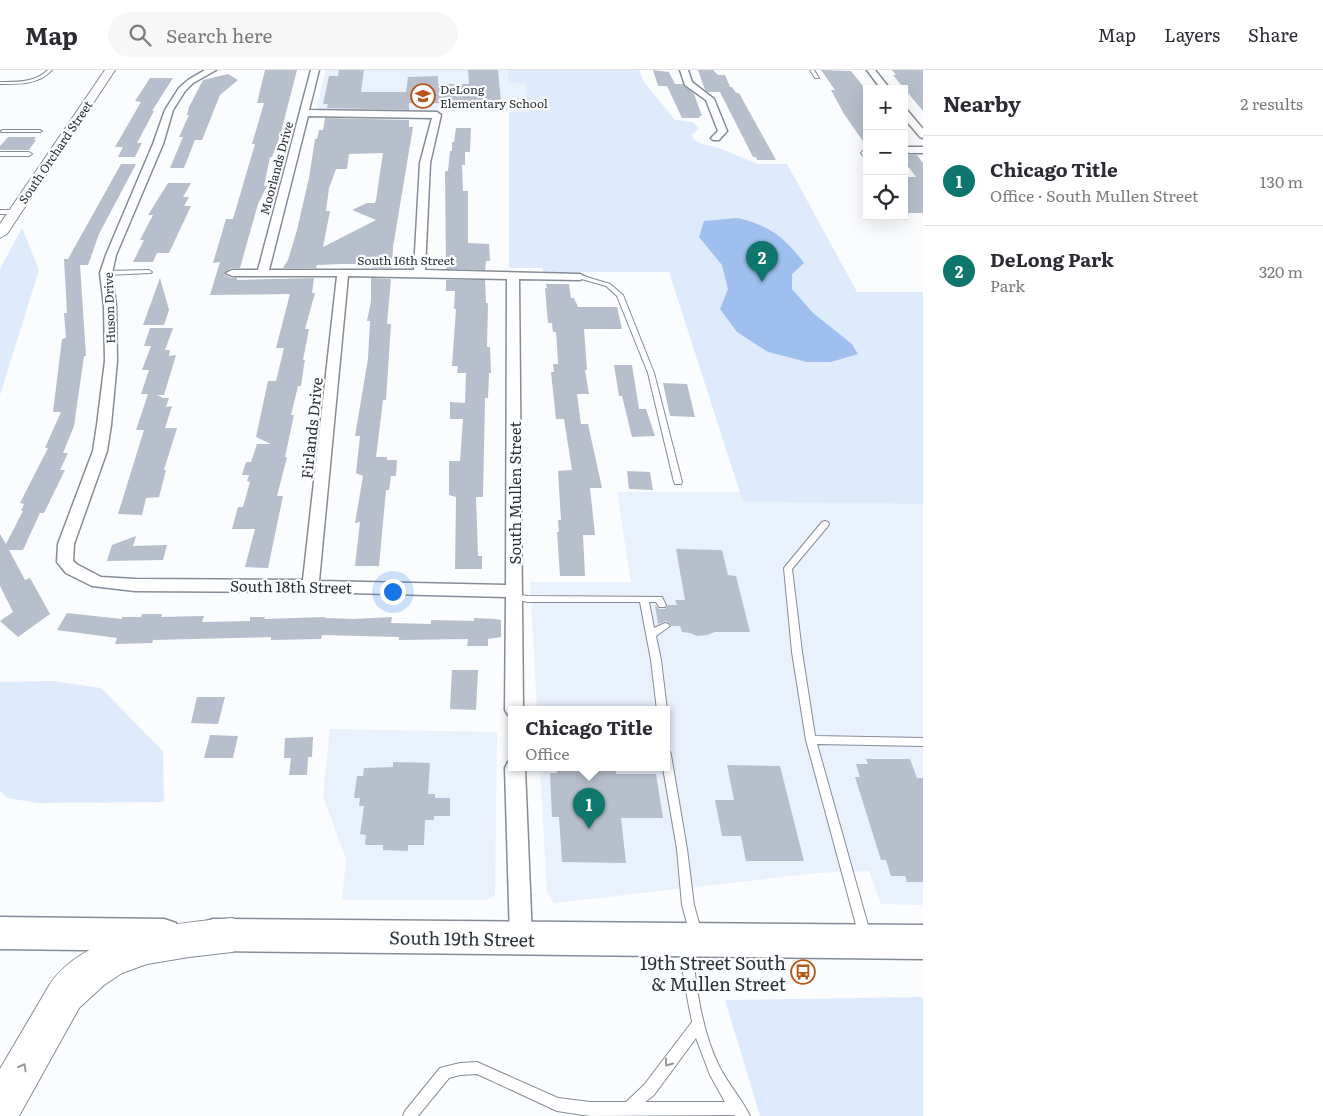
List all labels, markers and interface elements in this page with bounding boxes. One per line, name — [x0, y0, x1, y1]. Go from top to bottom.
search box — [108, 12, 458, 57]
text: Map — [25, 17, 78, 52]
icon: search — [126, 21, 154, 49]
text: Search here — [166, 21, 272, 49]
text: Map — [1098, 21, 1136, 48]
text: Layers — [1164, 21, 1220, 48]
text: Share — [1248, 21, 1298, 48]
place label: DeLong Elementary School — [440, 80, 548, 112]
school or university icon: DeLong Elementary School — [410, 83, 436, 109]
map controls — [863, 85, 908, 220]
button: + — [863, 85, 908, 130]
text: Nearby — [943, 87, 1021, 118]
text: 2 results — [1240, 91, 1303, 115]
street label: South Orchard Street — [14, 97, 96, 207]
street label: Moorlands Drive — [255, 119, 297, 217]
button: − — [863, 130, 908, 175]
text: Chicago Title — [990, 155, 1118, 183]
text: 1 — [956, 169, 962, 193]
text: 130 m — [1260, 169, 1303, 193]
button: locate — [863, 175, 908, 220]
text: Office · South Mullen Street — [990, 183, 1199, 207]
pin: 2 — [746, 241, 778, 282]
text: DeLong Park — [990, 245, 1114, 273]
street label: South 16th Street — [357, 251, 455, 269]
text: 2 — [955, 259, 963, 283]
text: 320 m — [1259, 259, 1303, 283]
street label: Huson Drive — [99, 272, 119, 344]
text: Park — [990, 273, 1025, 297]
street label: Firlands Drive — [294, 376, 328, 480]
street label: South Mullen Street — [503, 422, 526, 564]
street label: South 18th Street — [230, 573, 352, 599]
your location — [380, 579, 406, 605]
popup — [508, 706, 670, 771]
text: Chicago Title — [525, 713, 653, 741]
text: Office — [525, 741, 569, 765]
pin: 1 — [573, 788, 605, 829]
street label: South 19th Street — [389, 923, 536, 953]
place label: 19th Street South & Mullen Street — [640, 949, 787, 997]
bus stop icon: 19th Street South & Mullen Street — [790, 959, 816, 985]
one-way arrow — [666, 1057, 674, 1066]
one-way arrow — [17, 1063, 27, 1072]

